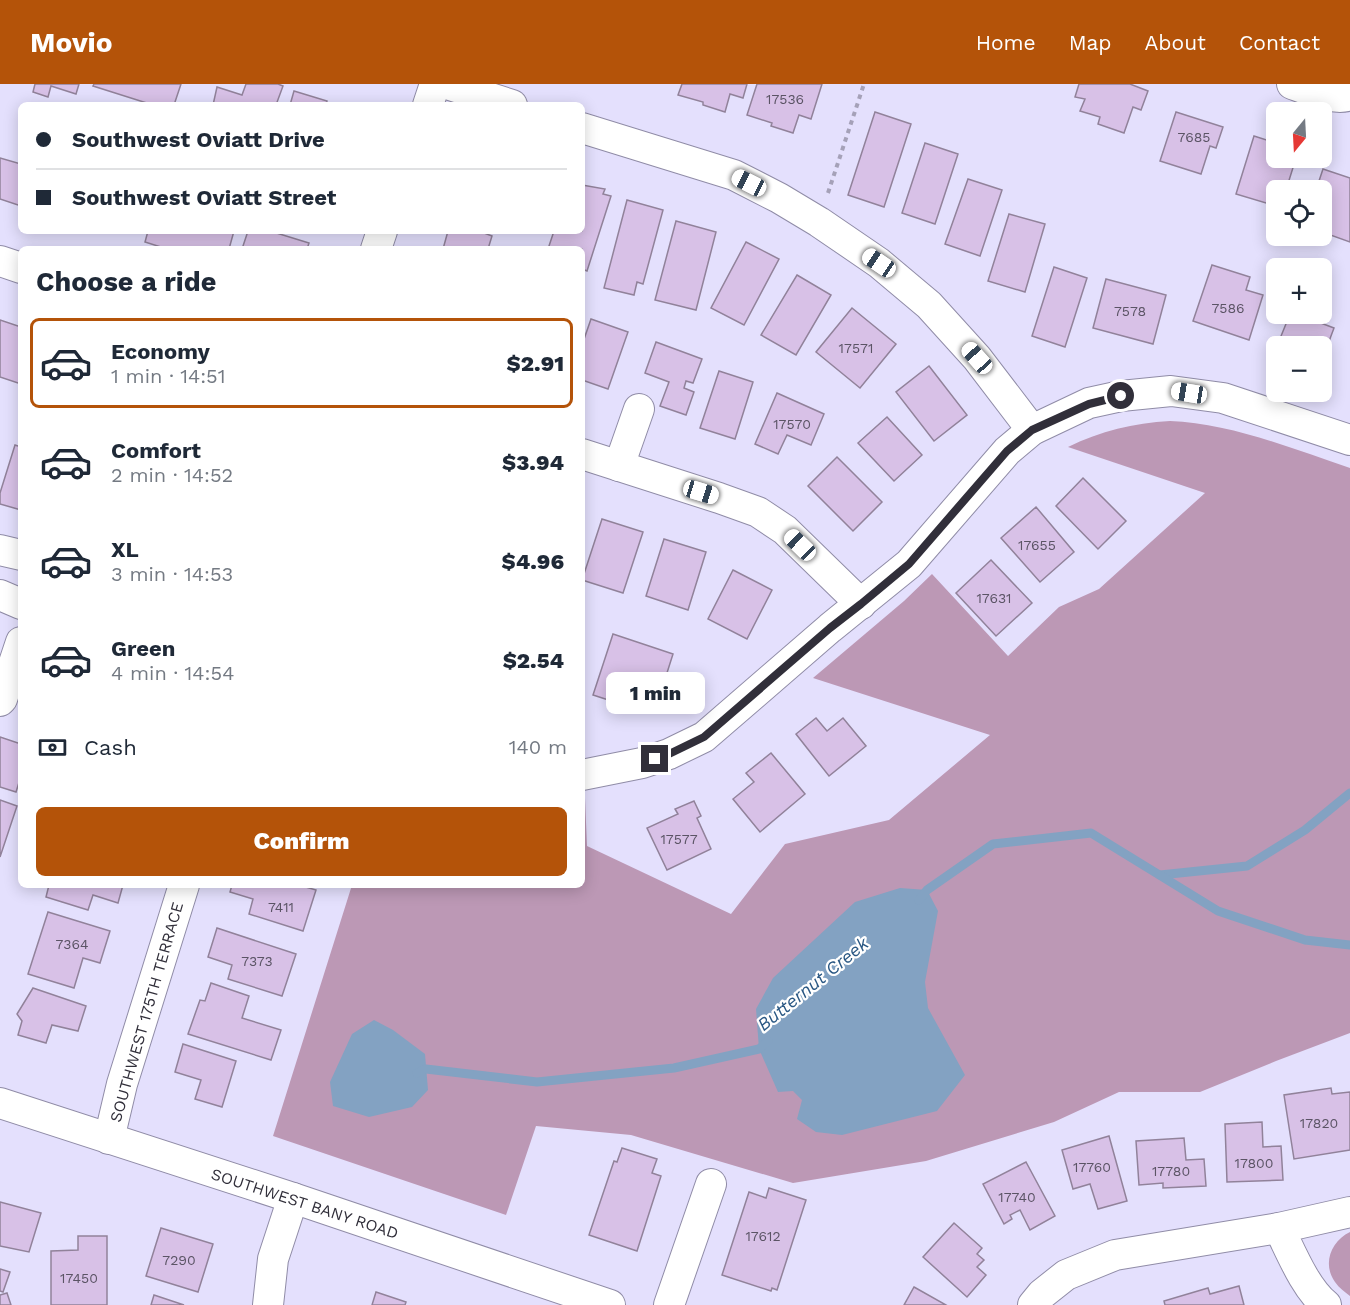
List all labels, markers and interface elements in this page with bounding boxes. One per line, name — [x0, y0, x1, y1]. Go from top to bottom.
text: Movio — [30, 26, 113, 59]
text: Home — [976, 30, 1036, 55]
text: Map — [1069, 30, 1112, 55]
text: About — [1145, 30, 1206, 55]
text: Contact — [1239, 30, 1320, 55]
house number: 17536 — [766, 91, 804, 107]
north arrow — [1266, 102, 1332, 168]
map controls — [1266, 102, 1332, 402]
text: Southwest Oviatt Drive — [72, 127, 325, 152]
house number: 7685 — [1178, 129, 1210, 145]
car — [729, 167, 769, 199]
button: locate — [1266, 180, 1332, 246]
text: Southwest Oviatt Street — [72, 185, 336, 210]
car — [859, 245, 899, 281]
button: + — [1266, 258, 1332, 324]
text: Choose a ride — [36, 266, 216, 298]
house number: 7586 — [1211, 300, 1245, 316]
house number: 7578 — [1114, 303, 1146, 319]
icon: car — [39, 336, 93, 390]
button: − — [1266, 336, 1332, 402]
text: Economy — [111, 339, 210, 364]
car — [958, 339, 996, 377]
house number: 17571 — [839, 340, 873, 356]
text: $2.91 — [507, 351, 564, 376]
text: 1 min · 14:51 — [111, 364, 226, 388]
car — [1170, 381, 1208, 405]
route start — [1107, 382, 1134, 409]
house number: 17570 — [773, 416, 811, 432]
icon: car — [39, 435, 93, 489]
text: Comfort — [111, 438, 201, 463]
text: $3.94 — [502, 450, 564, 475]
text: 2 min · 14:52 — [111, 463, 233, 487]
car — [681, 478, 721, 506]
car — [781, 526, 819, 564]
icon: car — [39, 534, 93, 588]
text: XL — [111, 537, 139, 562]
house number: 17655 — [1018, 537, 1056, 553]
text: $4.96 — [502, 549, 564, 574]
text: 3 min · 14:53 — [111, 562, 233, 586]
house number: 17631 — [976, 590, 1012, 606]
icon: car — [39, 633, 93, 687]
text: Green — [111, 636, 175, 661]
text: $2.54 — [503, 648, 564, 673]
text: 4 min · 14:54 — [111, 661, 234, 685]
callout: 1 min — [606, 672, 704, 714]
text: 1 min — [630, 681, 681, 705]
icon: cash — [36, 731, 69, 764]
text: Cash — [84, 735, 137, 760]
text: 140 m — [509, 735, 567, 759]
route end — [641, 745, 668, 772]
button: Confirm — [36, 807, 567, 876]
house number: 17577 — [660, 831, 698, 847]
house number: 7411 — [268, 899, 294, 915]
street label: SOUTHWEST 175TH TERRACE — [106, 900, 187, 1124]
water label: Butternut Creek — [753, 932, 873, 1035]
house number: 7364 — [55, 936, 89, 952]
house number: 7373 — [241, 953, 273, 969]
house number: 17820 — [1300, 1115, 1338, 1131]
house number: 17800 — [1234, 1155, 1274, 1171]
house number: 17760 — [1073, 1159, 1111, 1175]
house number: 17780 — [1152, 1163, 1190, 1179]
street label: SOUTHWEST BANY ROAD — [209, 1164, 401, 1243]
house number: 17740 — [998, 1189, 1036, 1205]
house number: 17612 — [745, 1228, 781, 1244]
house number: 7290 — [162, 1252, 196, 1268]
house number: 17450 — [60, 1270, 98, 1286]

